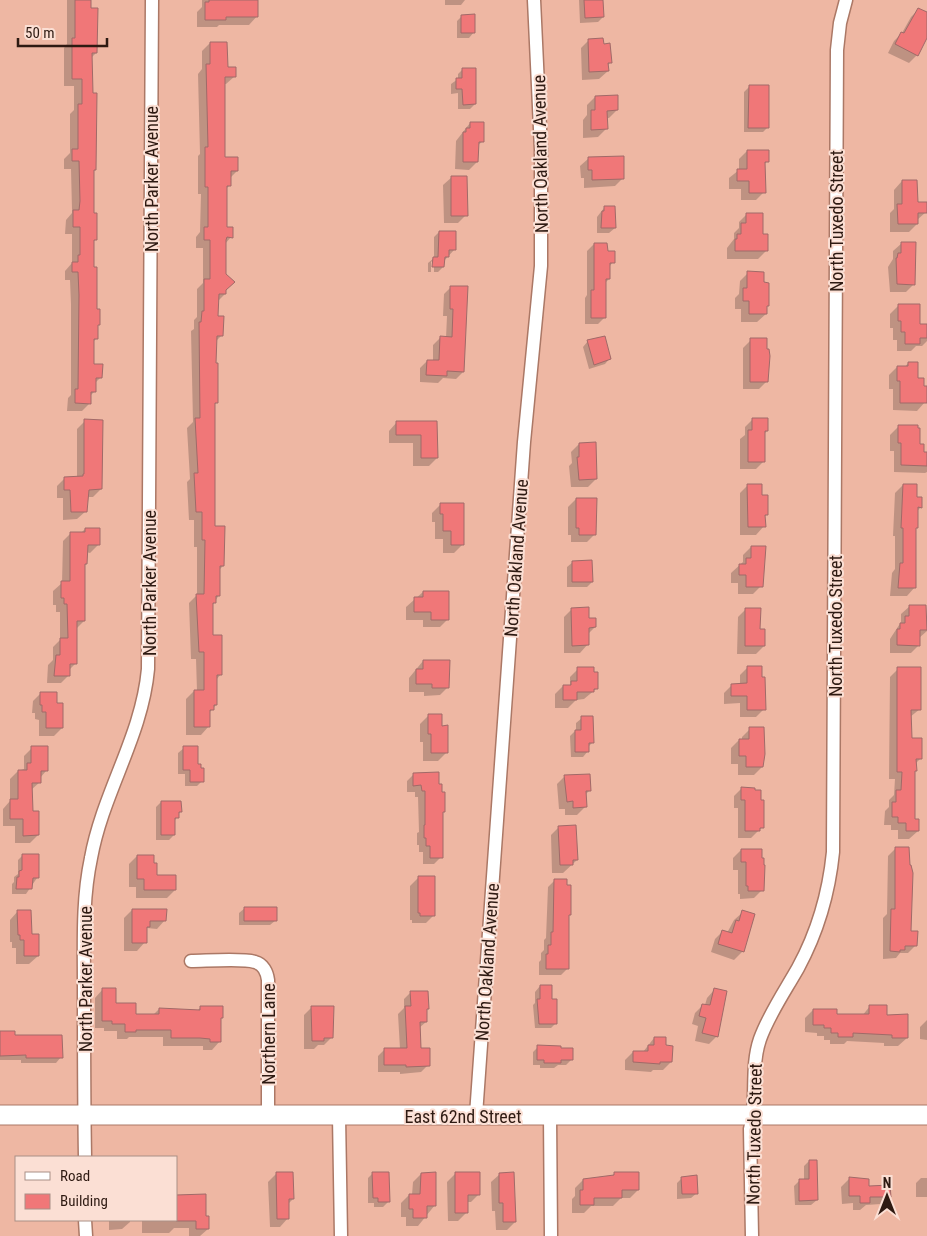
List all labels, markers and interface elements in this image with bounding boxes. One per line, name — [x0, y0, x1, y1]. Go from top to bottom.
scale bar — [18, 15, 106, 47]
text: 50 m — [25, 24, 55, 42]
street label: North Oakland Avenue — [528, 75, 552, 233]
street label: North Parker Avenue — [141, 106, 162, 252]
street label: North Tuxedo Street — [826, 150, 847, 292]
street label: North Oakland Avenue — [500, 478, 532, 638]
street label: North Parker Avenue — [139, 510, 160, 656]
street label: North Tuxedo Street — [825, 555, 846, 697]
street label: North Oakland Avenue — [471, 882, 503, 1042]
street label: North Parker Avenue — [75, 906, 96, 1052]
street label: Northern Lane — [258, 983, 279, 1085]
street label: North Tuxedo Street — [742, 1063, 766, 1205]
street label: East 62nd Street — [405, 1106, 521, 1127]
legend — [15, 1156, 178, 1221]
text: Road — [60, 1167, 90, 1185]
north arrow — [862, 1171, 912, 1221]
text: N — [883, 1175, 891, 1191]
text: Building — [60, 1192, 108, 1210]

